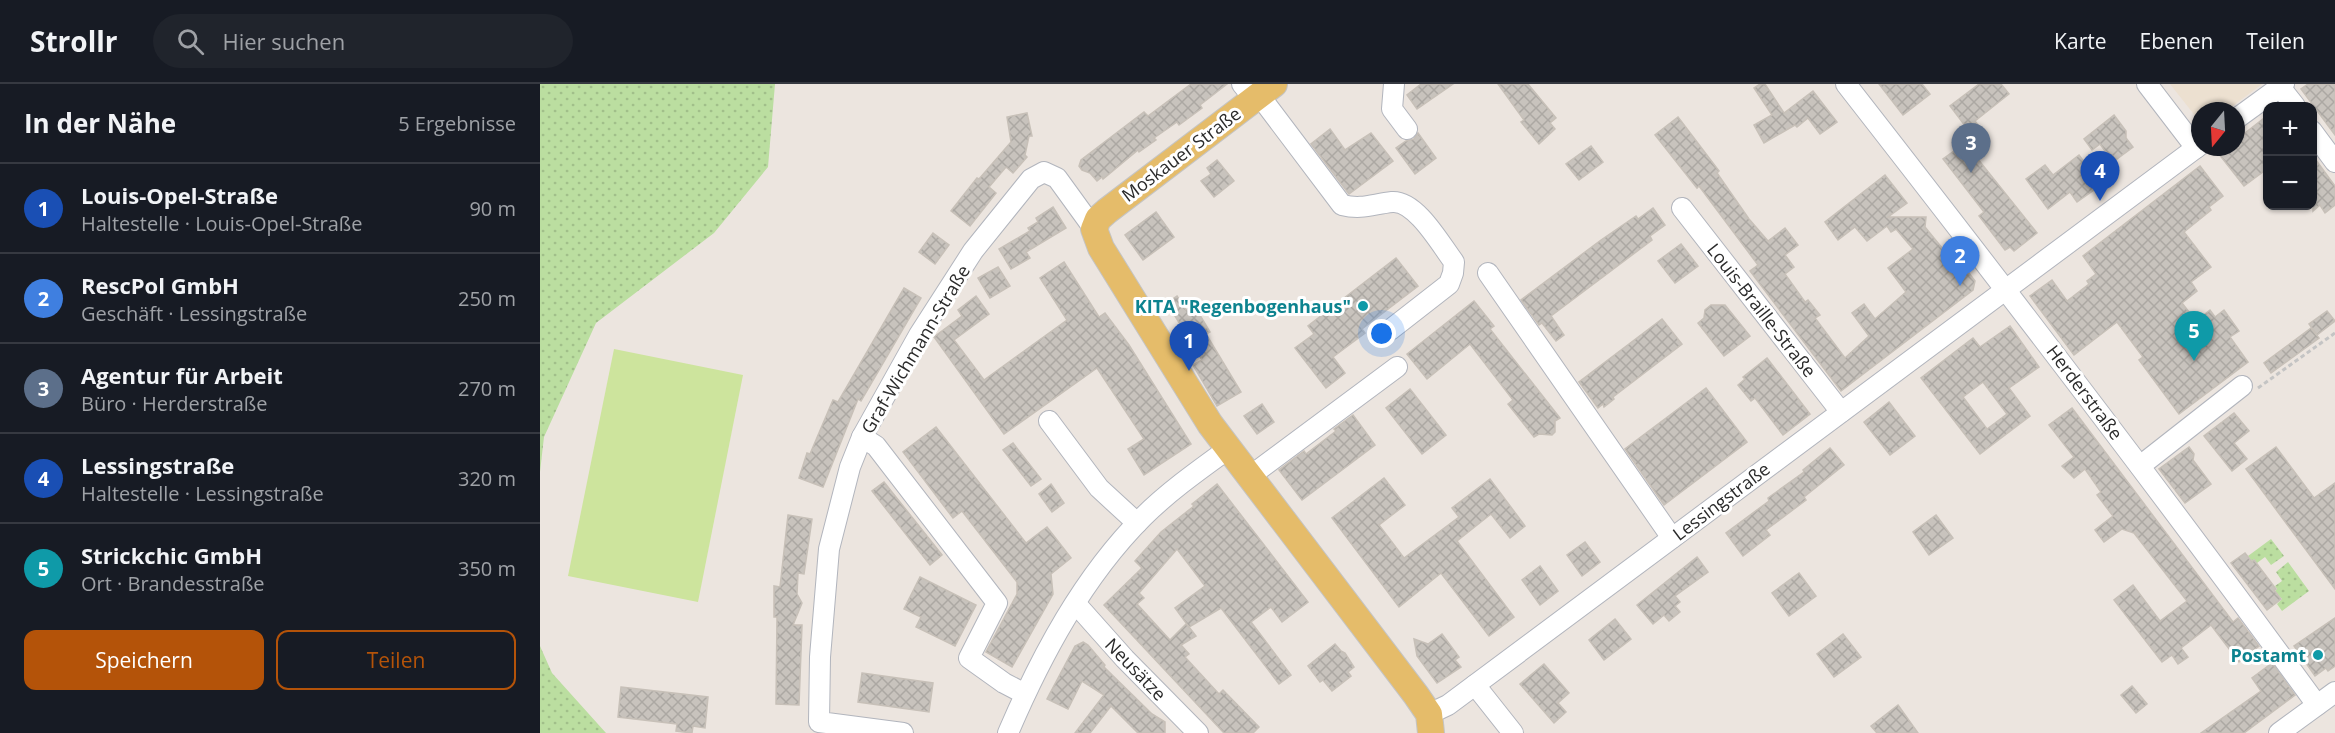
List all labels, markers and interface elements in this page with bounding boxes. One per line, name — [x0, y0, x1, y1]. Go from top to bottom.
search box — [153, 14, 573, 68]
text: Strollr — [30, 22, 117, 60]
icon: search — [174, 25, 207, 58]
text: Hier suchen — [222, 26, 345, 56]
text: Karte — [2054, 27, 2107, 55]
text: Ebenen — [2140, 27, 2213, 55]
text: Teilen — [2246, 27, 2305, 55]
street label: Moskauer Straße — [1117, 101, 1245, 207]
north arrow — [2191, 102, 2245, 156]
map controls — [2263, 102, 2317, 210]
button: + — [2263, 102, 2317, 156]
text: In der Nähe — [24, 105, 176, 141]
text: 5 Ergebnisse — [398, 110, 516, 137]
pin: 3 — [1952, 124, 1990, 173]
pin: 4 — [2080, 152, 2120, 201]
button: − — [2263, 156, 2317, 210]
text: Louis-Opel-Straße — [81, 180, 278, 210]
text: 1 — [38, 195, 49, 222]
text: 90 m — [469, 195, 516, 222]
text: Haltestelle · Louis-Opel-Straße — [81, 210, 362, 237]
pin: 2 — [1940, 236, 1980, 286]
street label: Louis-Braille-Straße — [1702, 238, 1822, 382]
street label: Graf-Wichmann-Straße — [855, 260, 975, 438]
text: RescPol GmbH — [81, 270, 239, 300]
text: 2 — [38, 285, 49, 312]
text: 250 m — [458, 285, 516, 312]
place label: KITA "Regenbogenhaus" — [1135, 294, 1351, 318]
marker: KITA "Regenbogenhaus" — [1356, 299, 1370, 313]
text: Geschäft · Lessingstraße — [81, 300, 307, 327]
pin: 5 — [2174, 312, 2214, 361]
your location — [1367, 319, 1396, 348]
pin: 1 — [1170, 322, 1208, 371]
street label: Herderstraße — [2041, 340, 2129, 444]
text: Agentur für Arbeit — [81, 360, 283, 390]
text: 3 — [38, 375, 49, 402]
text: 270 m — [458, 375, 516, 402]
text: Büro · Herderstraße — [81, 390, 267, 417]
text: Lessingstraße — [81, 450, 234, 480]
street label: Lessingstraße — [1668, 457, 1774, 545]
text: 4 — [38, 465, 49, 492]
text: 320 m — [458, 465, 516, 492]
text: Haltestelle · Lessingstraße — [81, 480, 324, 507]
text: Strickchic GmbH — [81, 540, 262, 570]
text: 5 — [38, 555, 49, 582]
text: 350 m — [458, 555, 516, 582]
text: Ort · Brandesstraße — [81, 570, 265, 597]
button: Speichern — [24, 630, 264, 690]
button: Teilen — [276, 630, 516, 690]
street label: Neusätze — [1100, 633, 1172, 705]
place label: Postamt — [2230, 643, 2306, 667]
marker: Postamt — [2311, 648, 2325, 662]

